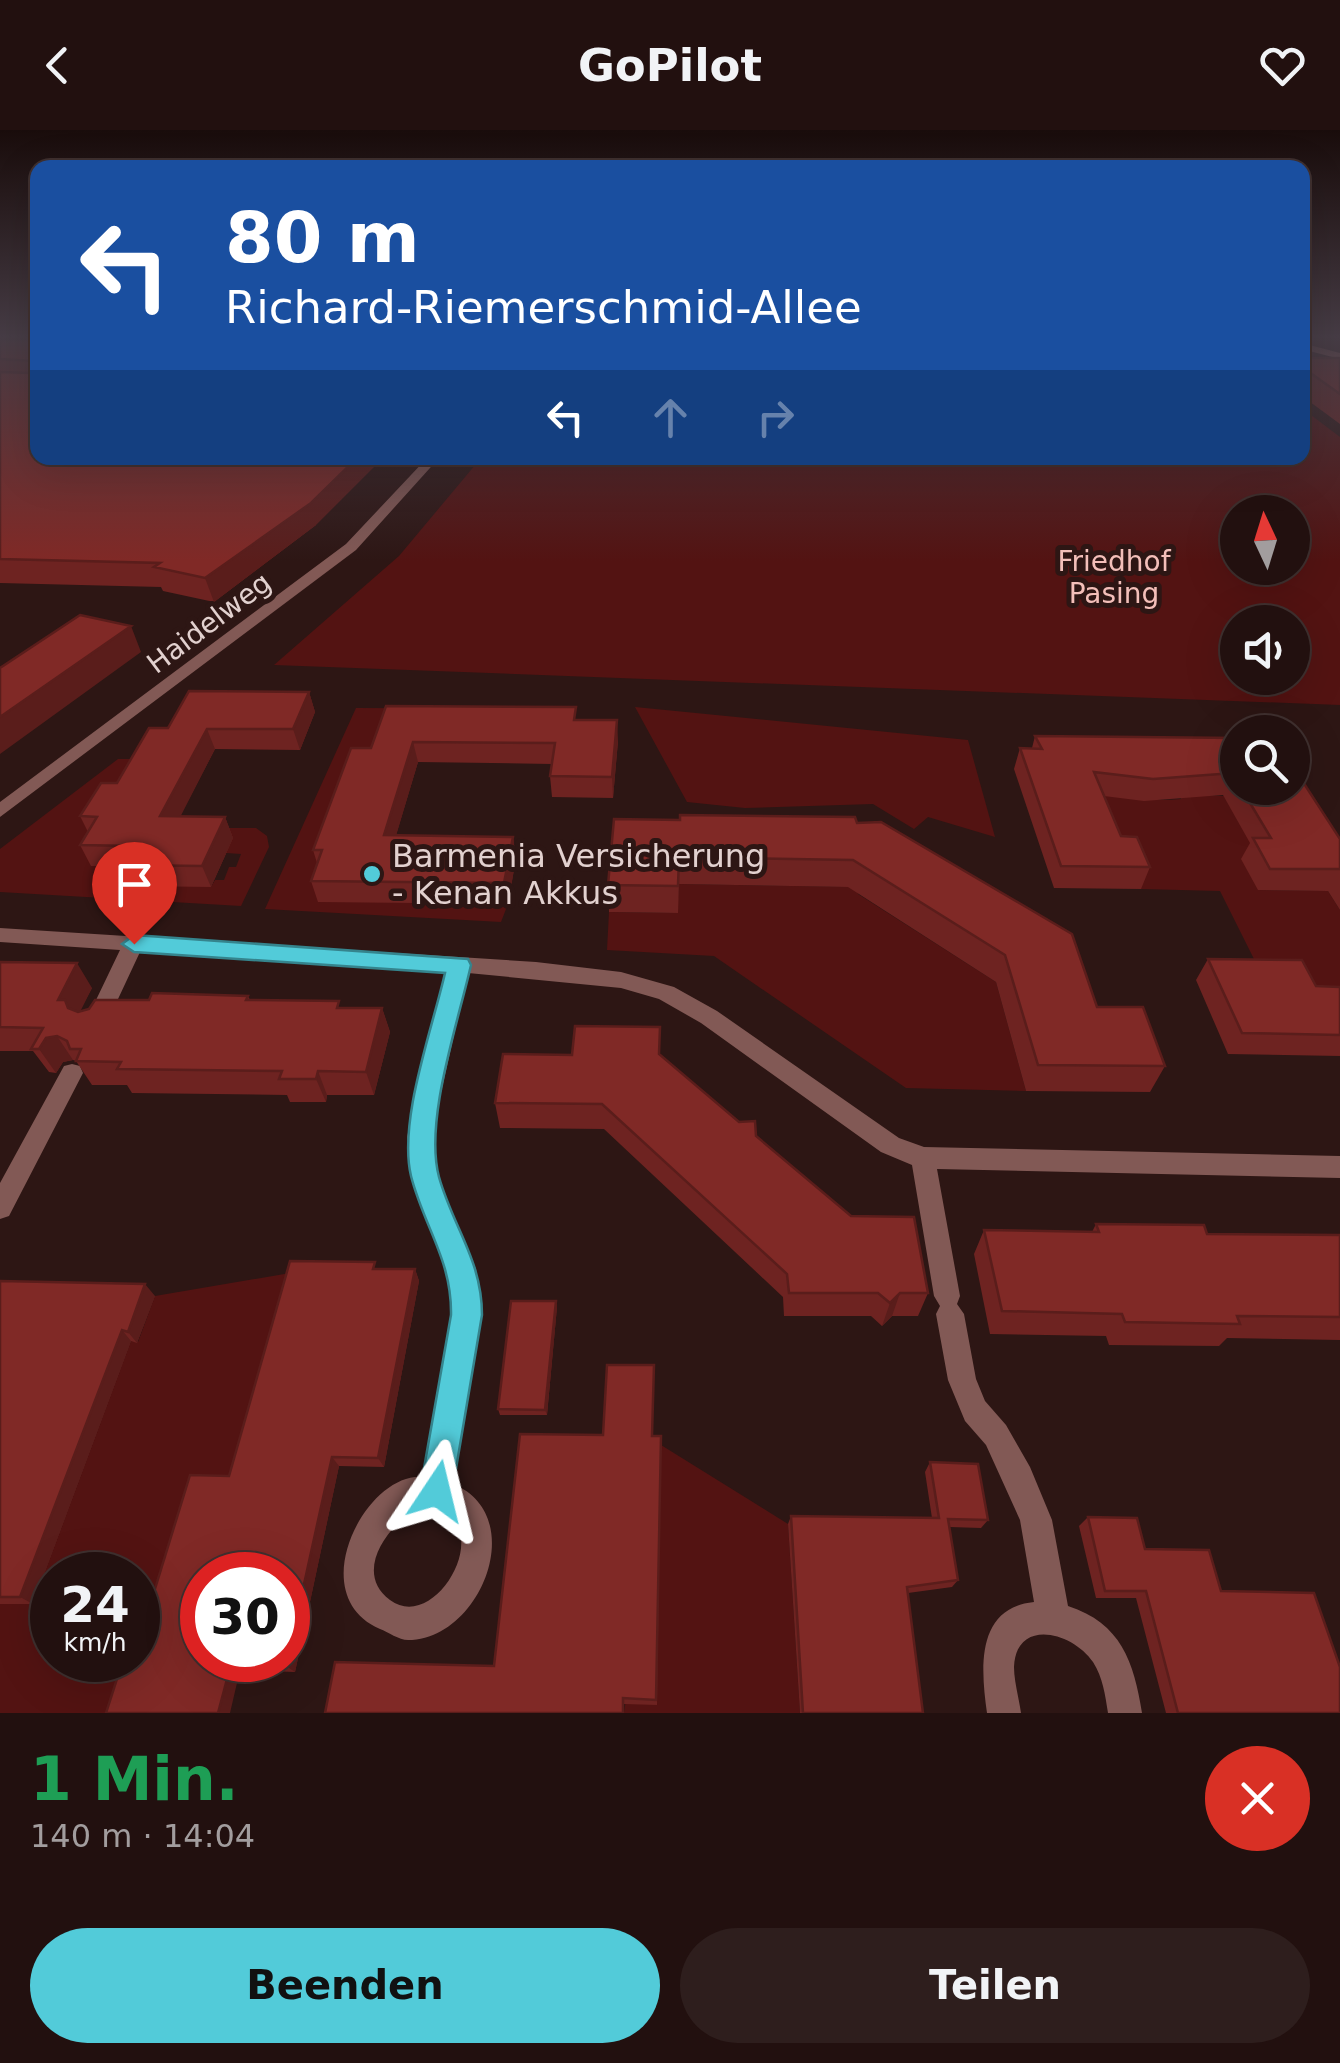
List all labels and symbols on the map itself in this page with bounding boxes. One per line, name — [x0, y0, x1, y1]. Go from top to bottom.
north arrow — [1220, 495, 1310, 585]
park label: Friedhof Pasing — [1057, 545, 1172, 610]
street label: Haidelweg — [141, 566, 277, 680]
place label: Barmenia Versicherung - Kenan Akkus — [392, 837, 765, 912]
pin — [92, 842, 177, 945]
marker: Barmenia Versicherung - Kenan Akkus — [361, 863, 383, 885]
position arrow — [385, 1439, 489, 1543]
speed limit sign: 30 — [180, 1552, 310, 1682]

